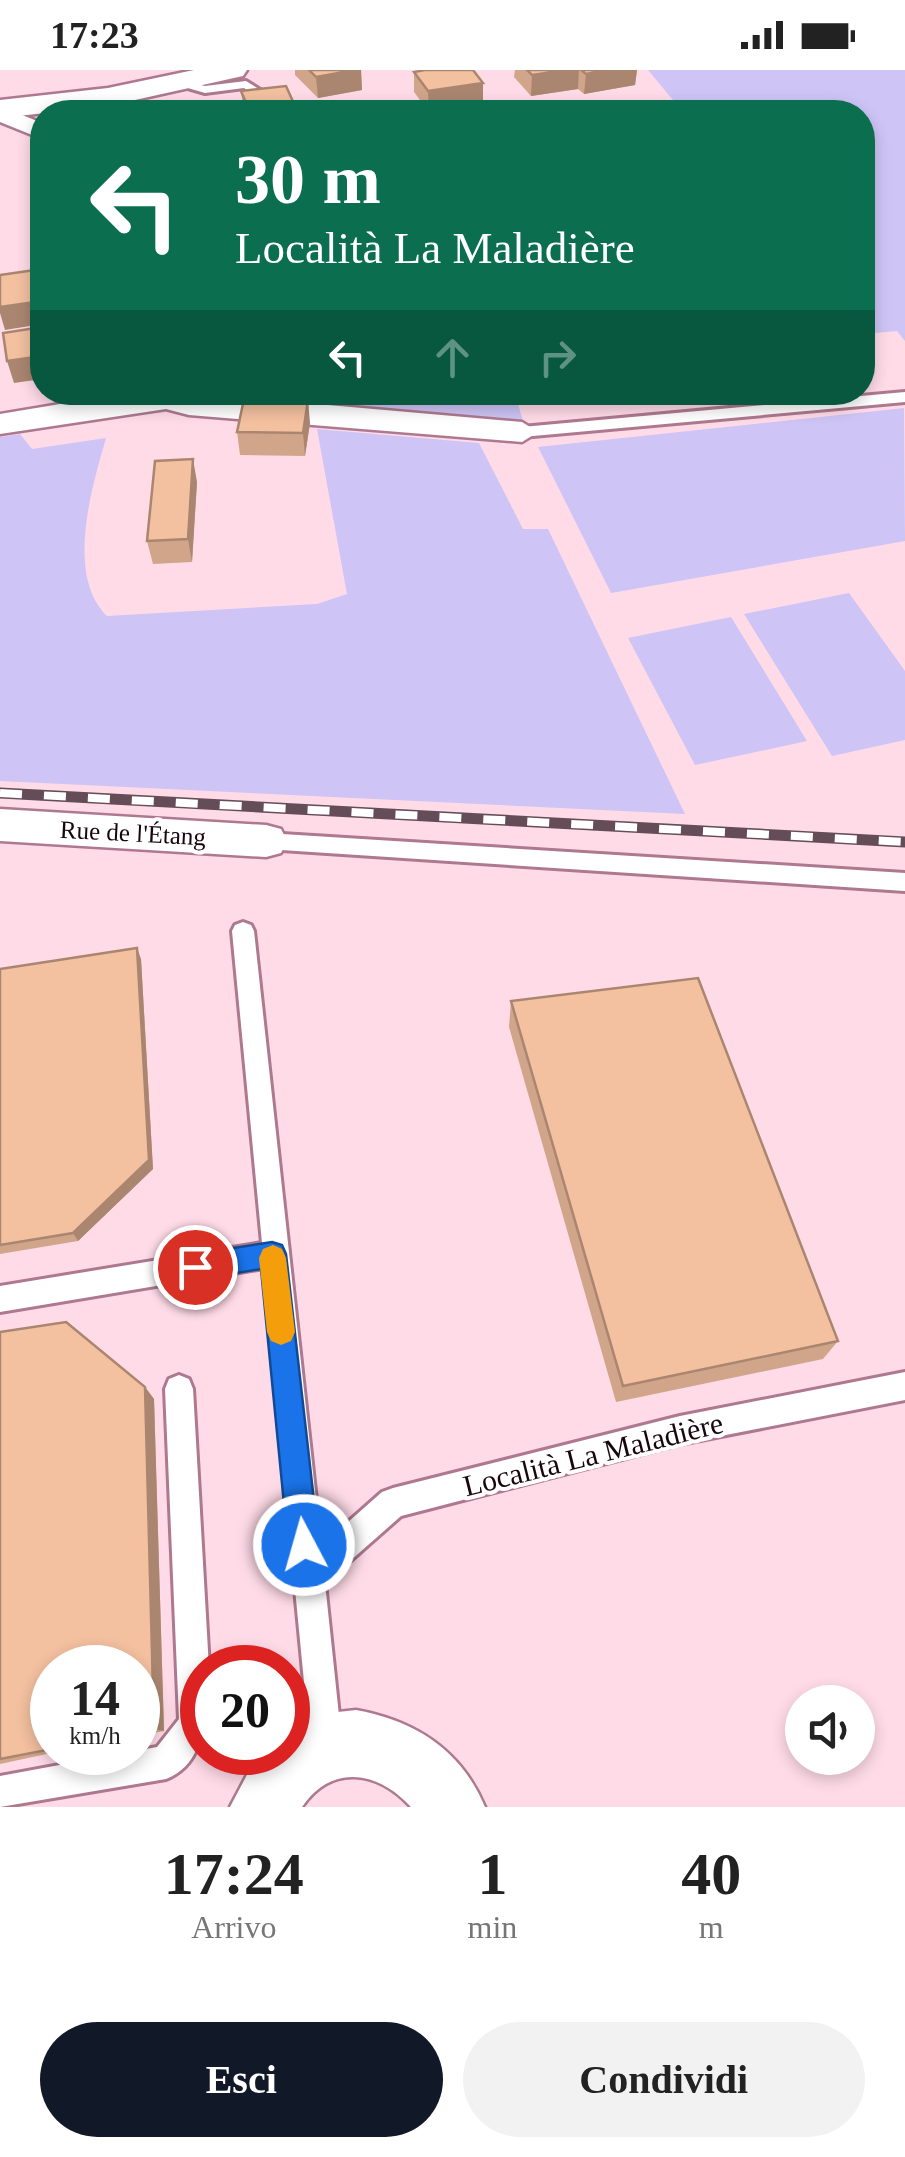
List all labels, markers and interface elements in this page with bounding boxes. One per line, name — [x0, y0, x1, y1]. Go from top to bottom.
text: 17:23 — [50, 14, 139, 56]
icon: left — [70, 140, 200, 270]
text: 30 m — [235, 141, 381, 218]
text: Località La Maladière — [235, 223, 635, 273]
icon: left — [320, 330, 375, 385]
icon: ahead — [425, 330, 480, 385]
icon: right — [530, 330, 585, 385]
street label: Rue de l'Étang — [59, 816, 207, 850]
pin — [153, 1225, 238, 1310]
icon: arrive — [168, 1240, 223, 1295]
street label: Località La Maladière — [460, 1406, 726, 1502]
position arrow — [252, 1493, 356, 1597]
speed limit sign: 20 — [180, 1645, 310, 1775]
text: 14 — [70, 1670, 120, 1726]
map controls — [785, 1685, 875, 1775]
button: sound — [785, 1685, 875, 1775]
text: km/h — [69, 1722, 121, 1749]
text: 17:24 — [164, 1841, 304, 1907]
text: 1 — [477, 1841, 507, 1907]
text: 40 — [681, 1841, 741, 1907]
text: Arrivo — [191, 1909, 276, 1945]
text: min — [468, 1909, 517, 1945]
text: m — [699, 1909, 724, 1945]
button: Esci — [40, 2022, 443, 2137]
button: Condividi — [463, 2022, 865, 2137]

